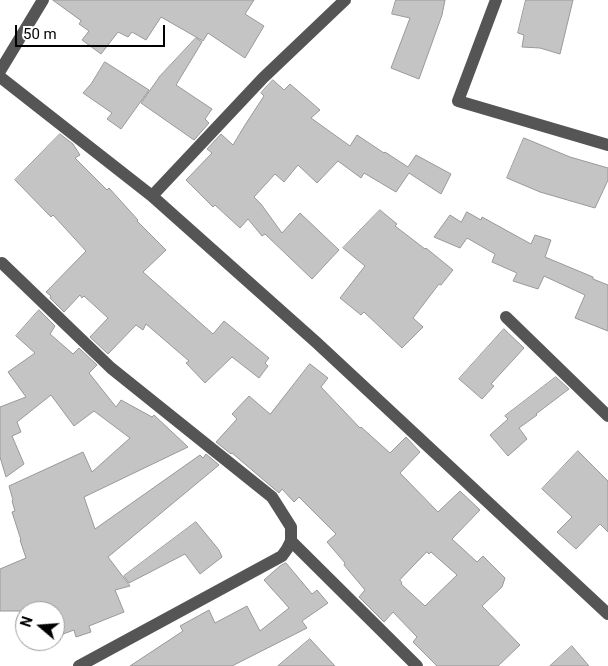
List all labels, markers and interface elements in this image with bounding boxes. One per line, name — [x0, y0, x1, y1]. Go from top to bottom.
scale bar — [18, 15, 168, 47]
text: 50 m — [23, 25, 57, 43]
north arrow — [15, 601, 65, 651]
text: N — [18, 615, 36, 629]

